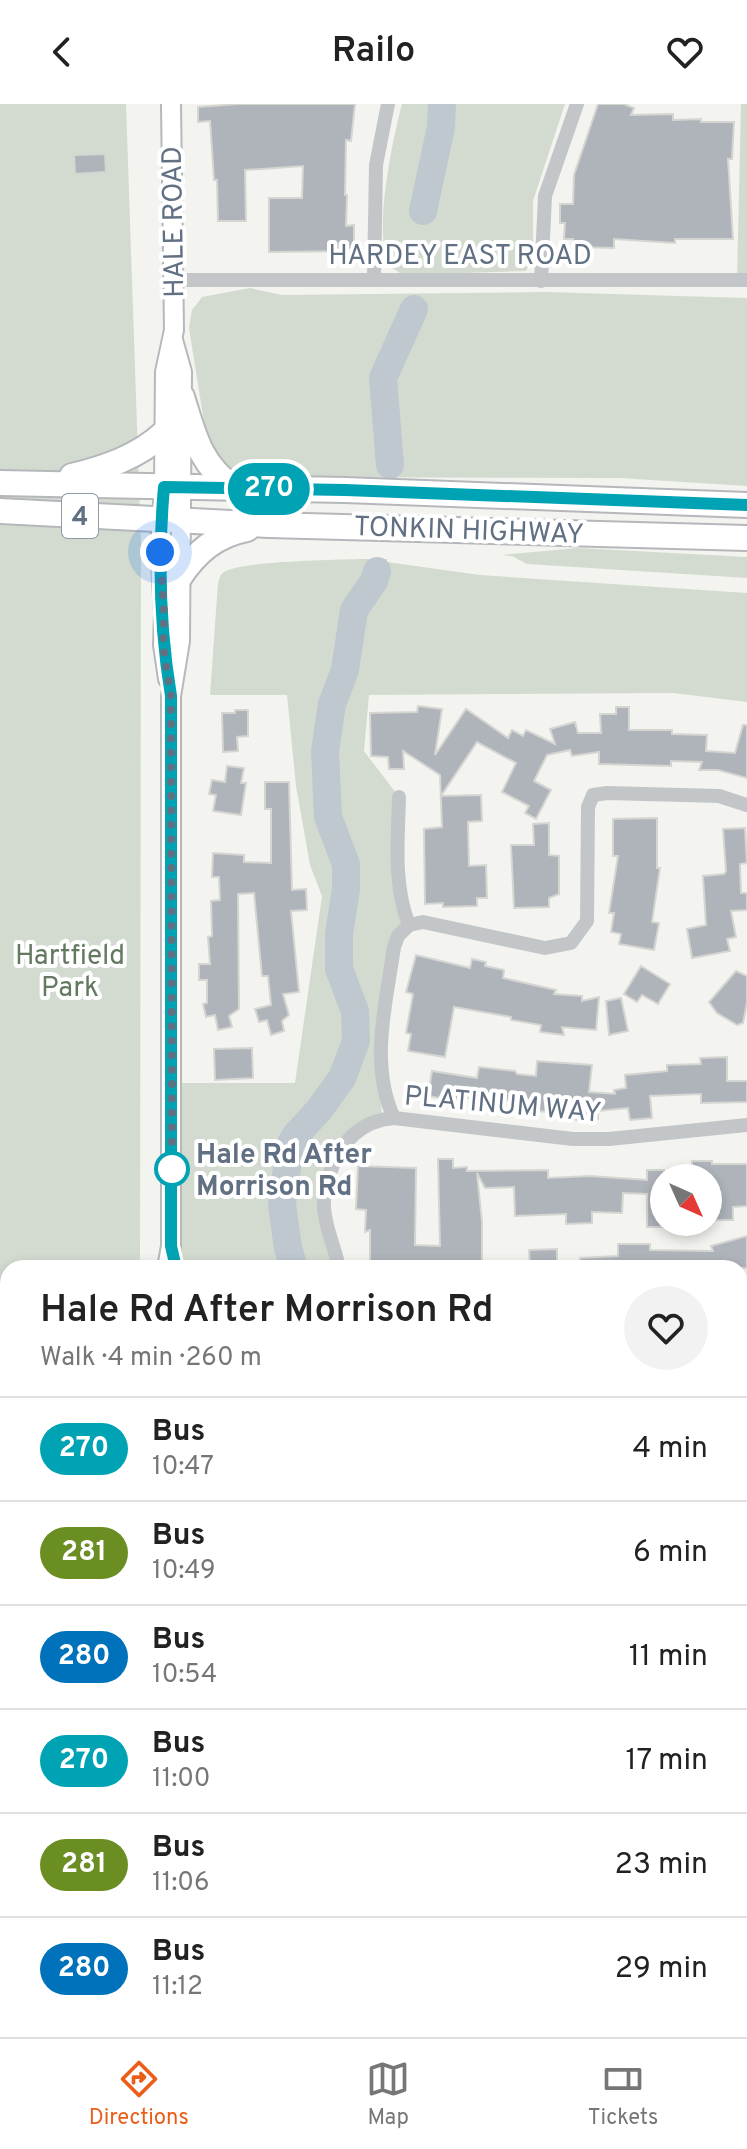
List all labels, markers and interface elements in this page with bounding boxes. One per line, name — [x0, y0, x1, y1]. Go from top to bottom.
text: Railo — [332, 29, 415, 75]
icon: back — [40, 30, 84, 74]
icon: heart — [663, 30, 707, 74]
street label: HALE ROAD — [156, 146, 194, 298]
street label: HARDEY EAST ROAD — [328, 239, 592, 275]
line badge: 270 — [223, 463, 315, 515]
text: 270 — [244, 471, 294, 507]
road number: 4 — [62, 494, 98, 538]
street label: TONKIN HIGHWAY — [353, 510, 585, 554]
your location — [140, 532, 180, 572]
park label: Hartfield Park — [15, 939, 125, 1007]
street label: PLATINUM WAY — [403, 1079, 603, 1133]
place label: Hale Rd After Morrison Rd — [196, 1138, 372, 1206]
marker: Hale Rd After Morrison Rd — [155, 1152, 189, 1186]
north arrow — [650, 1164, 722, 1236]
map controls — [650, 1164, 722, 1236]
button: heart — [624, 1286, 708, 1370]
text: Hale Rd After Morrison Rd — [40, 1287, 493, 1336]
text: Walk · 4 min · 260 m — [40, 1342, 262, 1375]
text: Bus — [152, 1414, 205, 1451]
text: 270 — [59, 1431, 109, 1467]
text: 4 min — [632, 1431, 708, 1468]
text: 10:47 — [152, 1451, 214, 1484]
text: Bus — [152, 1518, 205, 1555]
text: 281 — [61, 1535, 107, 1571]
text: 6 min — [633, 1535, 708, 1572]
text: 10:49 — [152, 1555, 216, 1588]
text: Bus — [152, 1622, 205, 1659]
text: 280 — [58, 1639, 110, 1675]
text: 11 min — [629, 1639, 708, 1676]
text: 10:54 — [152, 1659, 217, 1692]
text: Bus — [152, 1726, 205, 1763]
text: 270 — [59, 1743, 109, 1779]
text: 17 min — [625, 1743, 708, 1780]
text: 11:00 — [152, 1763, 210, 1796]
text: Bus — [152, 1830, 205, 1867]
text: 281 — [61, 1847, 107, 1883]
text: 23 min — [615, 1847, 708, 1884]
text: 11:06 — [152, 1867, 209, 1900]
text: Bus — [152, 1934, 205, 1971]
text: 280 — [58, 1951, 110, 1987]
text: 29 min — [615, 1951, 708, 1988]
text: 11:12 — [152, 1971, 203, 2004]
tab: Directions — [89, 2057, 189, 2132]
tab: Map — [366, 2057, 410, 2132]
tab: Tickets — [588, 2057, 658, 2132]

